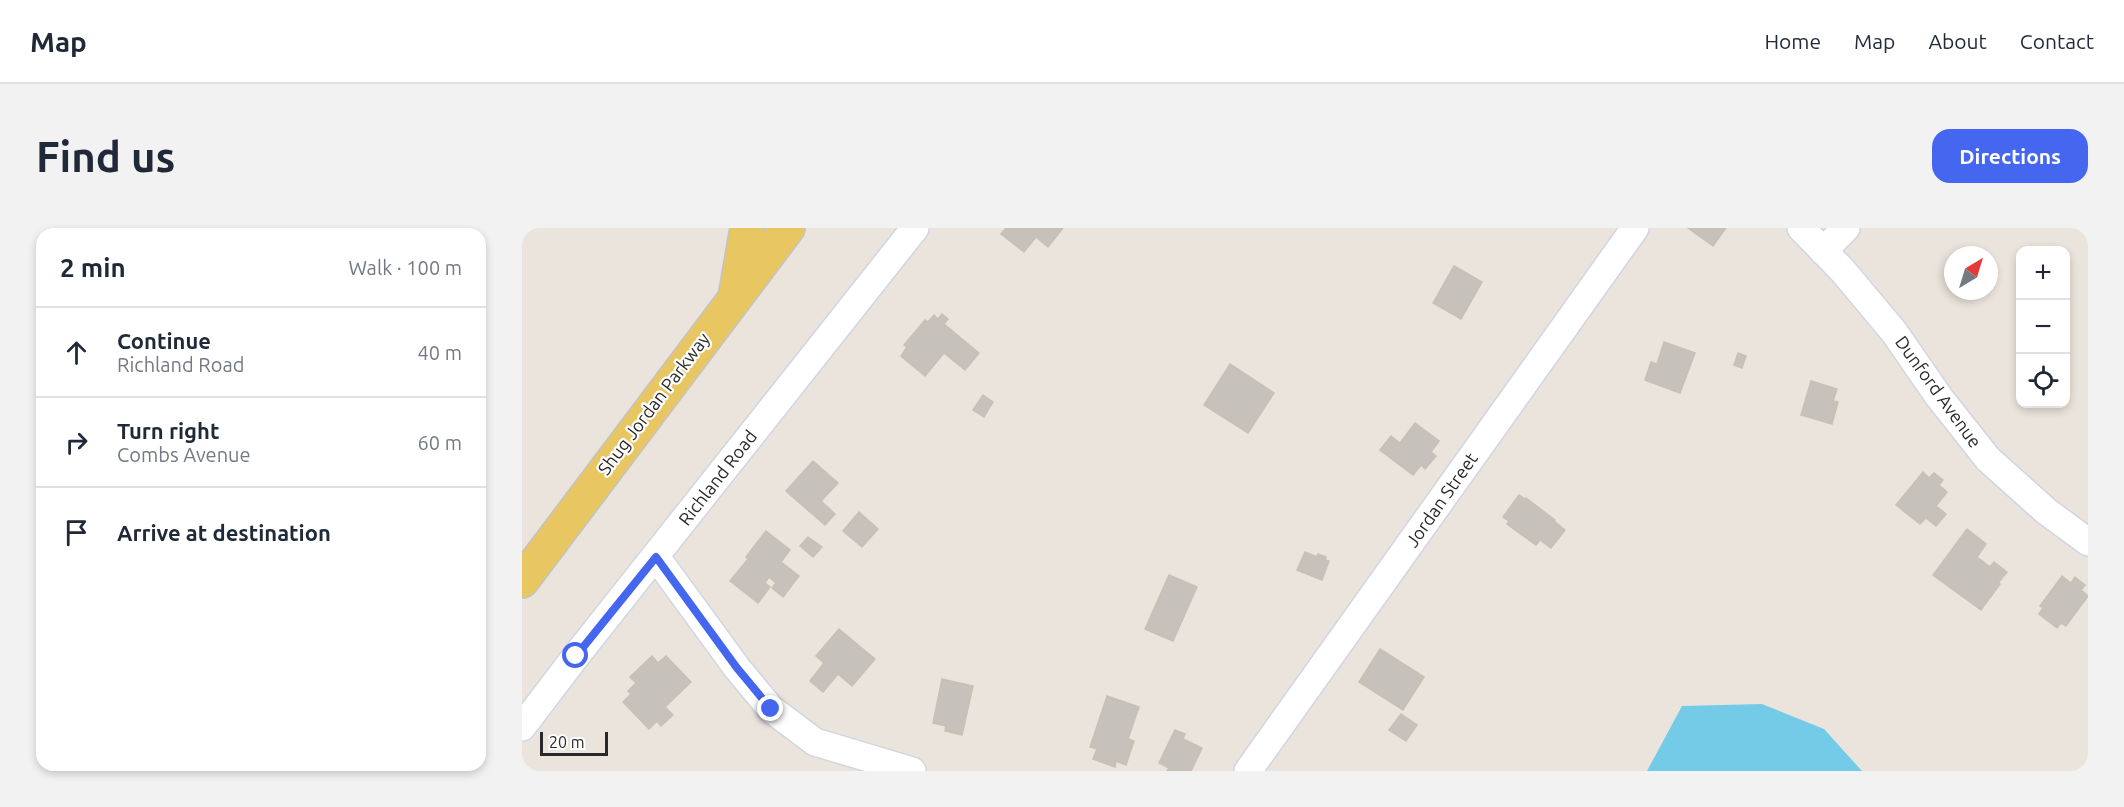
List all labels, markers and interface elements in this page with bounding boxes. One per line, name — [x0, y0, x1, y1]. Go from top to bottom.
text: Map — [30, 26, 87, 57]
text: Home — [1764, 29, 1821, 53]
text: Map — [1854, 29, 1895, 53]
text: About — [1928, 29, 1987, 53]
text: Contact — [2020, 29, 2094, 53]
button: Directions — [1932, 129, 2088, 183]
text: Find us — [36, 133, 175, 180]
north arrow — [1944, 246, 1998, 300]
map controls — [2016, 246, 2070, 408]
button: + — [2016, 246, 2070, 300]
text: 2 min — [60, 253, 126, 282]
text: Walk · 100 m — [349, 256, 462, 279]
button: − — [2016, 300, 2070, 354]
text: Continue — [117, 328, 211, 353]
street label: Shug Jordan Parkway — [593, 328, 713, 478]
street label: Dunford Avenue — [1892, 332, 1986, 451]
icon: ahead — [60, 336, 93, 369]
text: 40 m — [418, 341, 462, 364]
text: Richland Road — [117, 353, 244, 376]
button: locate — [2016, 354, 2070, 408]
text: Turn right — [117, 418, 219, 443]
icon: right — [60, 426, 93, 459]
street label: Richland Road — [674, 426, 760, 529]
text: 60 m — [418, 431, 462, 454]
text: Combs Avenue — [117, 443, 251, 466]
street label: Jordan Street — [1401, 448, 1481, 550]
icon: arrive — [60, 516, 93, 549]
text: Arrive at destination — [117, 520, 331, 545]
route start — [562, 642, 588, 668]
route end — [757, 695, 783, 721]
scale bar — [540, 729, 608, 756]
text: 20 m — [549, 733, 585, 751]

